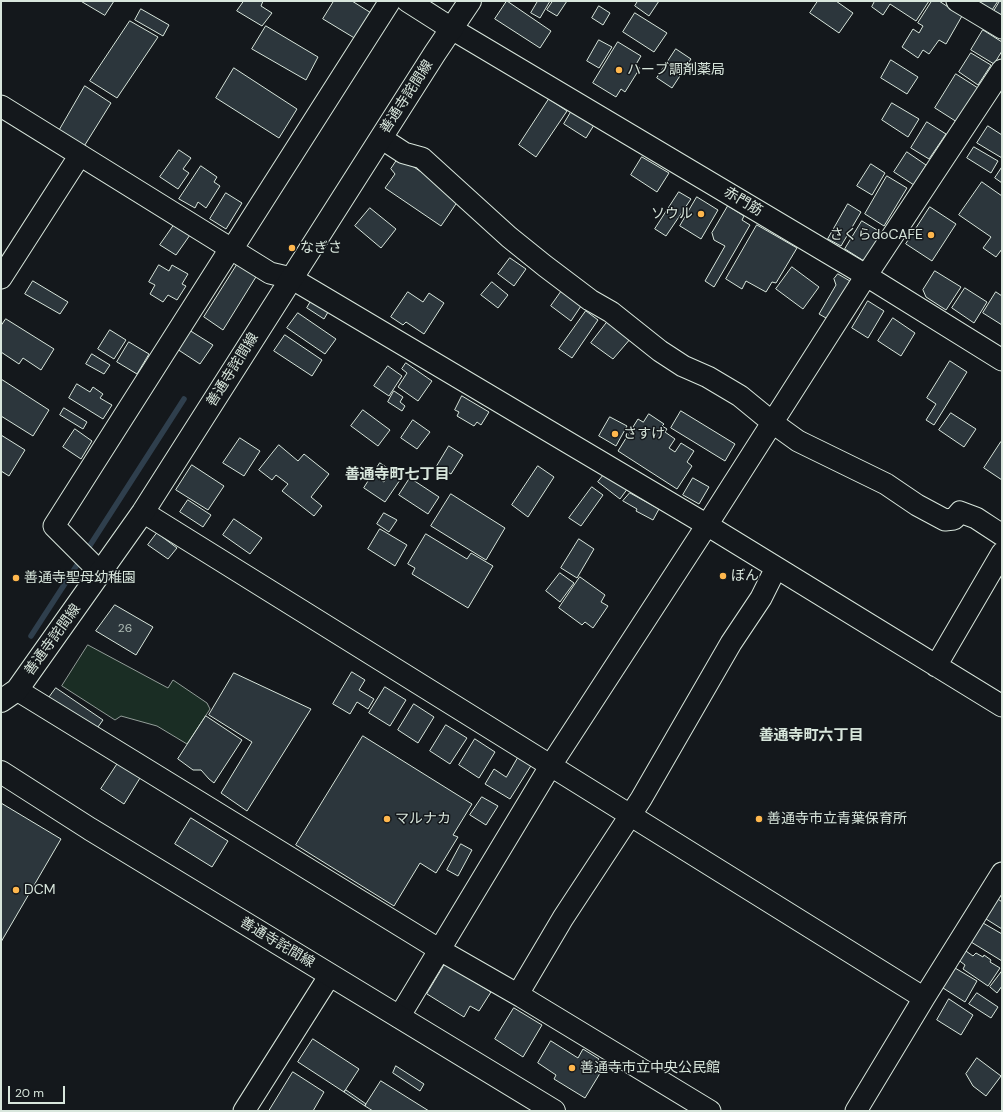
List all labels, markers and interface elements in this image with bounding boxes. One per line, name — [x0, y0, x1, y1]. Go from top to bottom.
street label: 善通寺詫間線 — [377, 57, 437, 137]
place label: ハーブ調剤薬局 — [627, 62, 725, 78]
marker: ハーブ調剤薬局 — [614, 65, 624, 75]
street label: 赤門筋 — [721, 184, 765, 220]
place label: ソウル — [651, 206, 693, 222]
marker: ソウル — [696, 209, 706, 219]
place label: さくらdoCAFE — [829, 227, 923, 243]
marker: さくらdoCAFE — [926, 230, 936, 240]
place label: なぎさ — [300, 240, 342, 256]
marker: なぎさ — [287, 243, 297, 253]
street label: 善通寺詫間線 — [204, 330, 262, 410]
place label: さすけ — [623, 426, 665, 442]
marker: さすけ — [610, 429, 620, 439]
district label: 善通寺町七丁目 — [345, 466, 449, 484]
place label: ぼん — [731, 568, 759, 584]
place label: 善通寺聖母幼稚園 — [24, 570, 136, 586]
marker: ぼん — [718, 571, 728, 581]
marker: 善通寺聖母幼稚園 — [11, 573, 21, 583]
street label: 善通寺詫間線 — [22, 601, 84, 679]
house number: 26 — [118, 622, 132, 636]
district label: 善通寺町六丁目 — [759, 727, 863, 745]
place label: マルナカ — [395, 811, 451, 827]
place label: 善通寺市立青葉保育所 — [767, 811, 907, 827]
marker: マルナカ — [382, 814, 392, 824]
marker: 善通寺市立青葉保育所 — [754, 814, 764, 824]
place label: DCM — [24, 882, 55, 898]
marker: DCM — [11, 885, 21, 895]
street label: 善通寺詫間線 — [237, 914, 317, 972]
place label: 善通寺市立中央公民館 — [580, 1060, 720, 1076]
marker: 善通寺市立中央公民館 — [567, 1063, 577, 1073]
scale bar — [10, 1078, 67, 1104]
text: 20 m — [15, 1085, 44, 1101]

